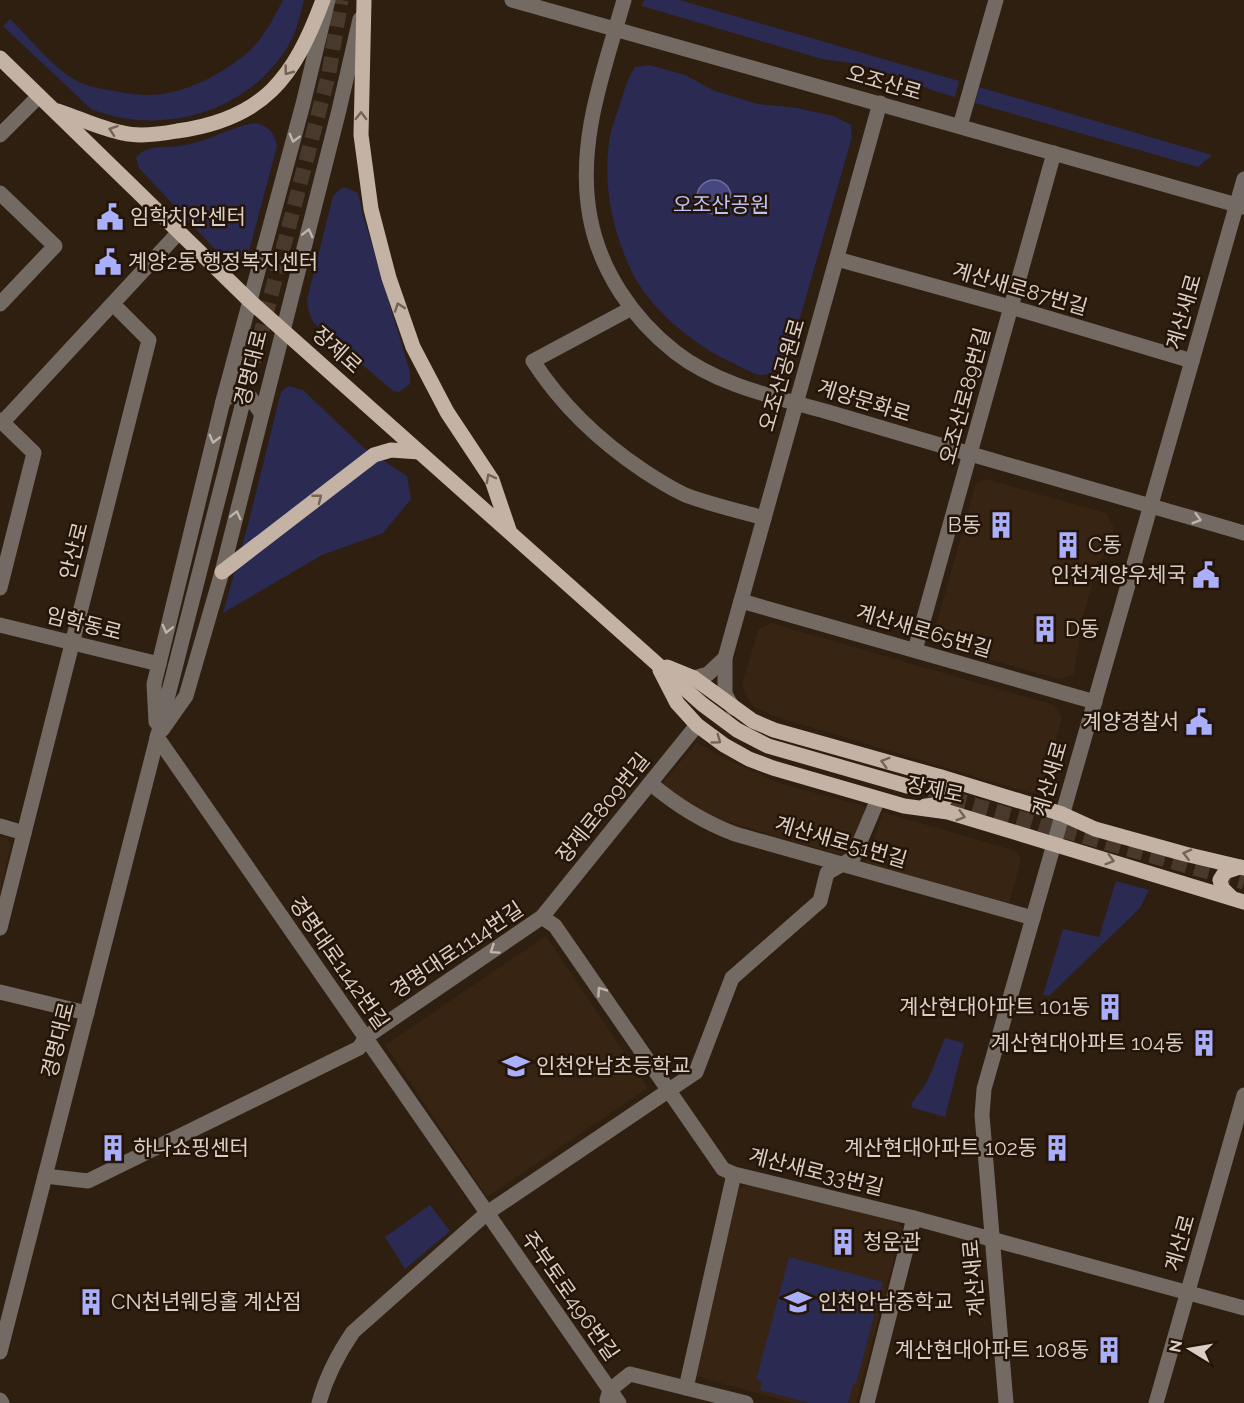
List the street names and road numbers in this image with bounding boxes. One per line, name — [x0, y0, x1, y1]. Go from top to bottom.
street label: 오조산로 — [844, 60, 925, 105]
street label: 계산새로87번길 — [950, 257, 1091, 320]
street label: 계산새로 — [1161, 271, 1206, 352]
street label: 오조산공원로 — [754, 316, 810, 434]
street label: 장제로 — [307, 321, 367, 378]
street label: 오조산로89번길 — [934, 325, 995, 467]
street label: 경명대로 — [229, 327, 272, 408]
street label: 계양문화로 — [814, 374, 914, 427]
street label: 안산로 — [54, 520, 93, 582]
street label: 계산새로65번길 — [853, 599, 995, 662]
street label: 임학동로 — [44, 602, 125, 645]
street label: 계산새로 — [1027, 738, 1072, 819]
street label: 장제로809번길 — [551, 748, 655, 868]
street label: 장제로 — [904, 771, 966, 808]
street label: 계산새로51번길 — [772, 811, 910, 872]
street label: 경명대로1142번길 — [284, 892, 394, 1034]
street label: 경명대로1114번길 — [386, 896, 528, 1003]
street label: 경명대로 — [36, 999, 79, 1080]
street label: 계산새로33번길 — [746, 1143, 886, 1200]
street label: 계산로 — [1160, 1212, 1200, 1274]
street label: 주부토로496번길 — [516, 1226, 624, 1365]
street label: 계산새로 — [958, 1238, 989, 1318]

